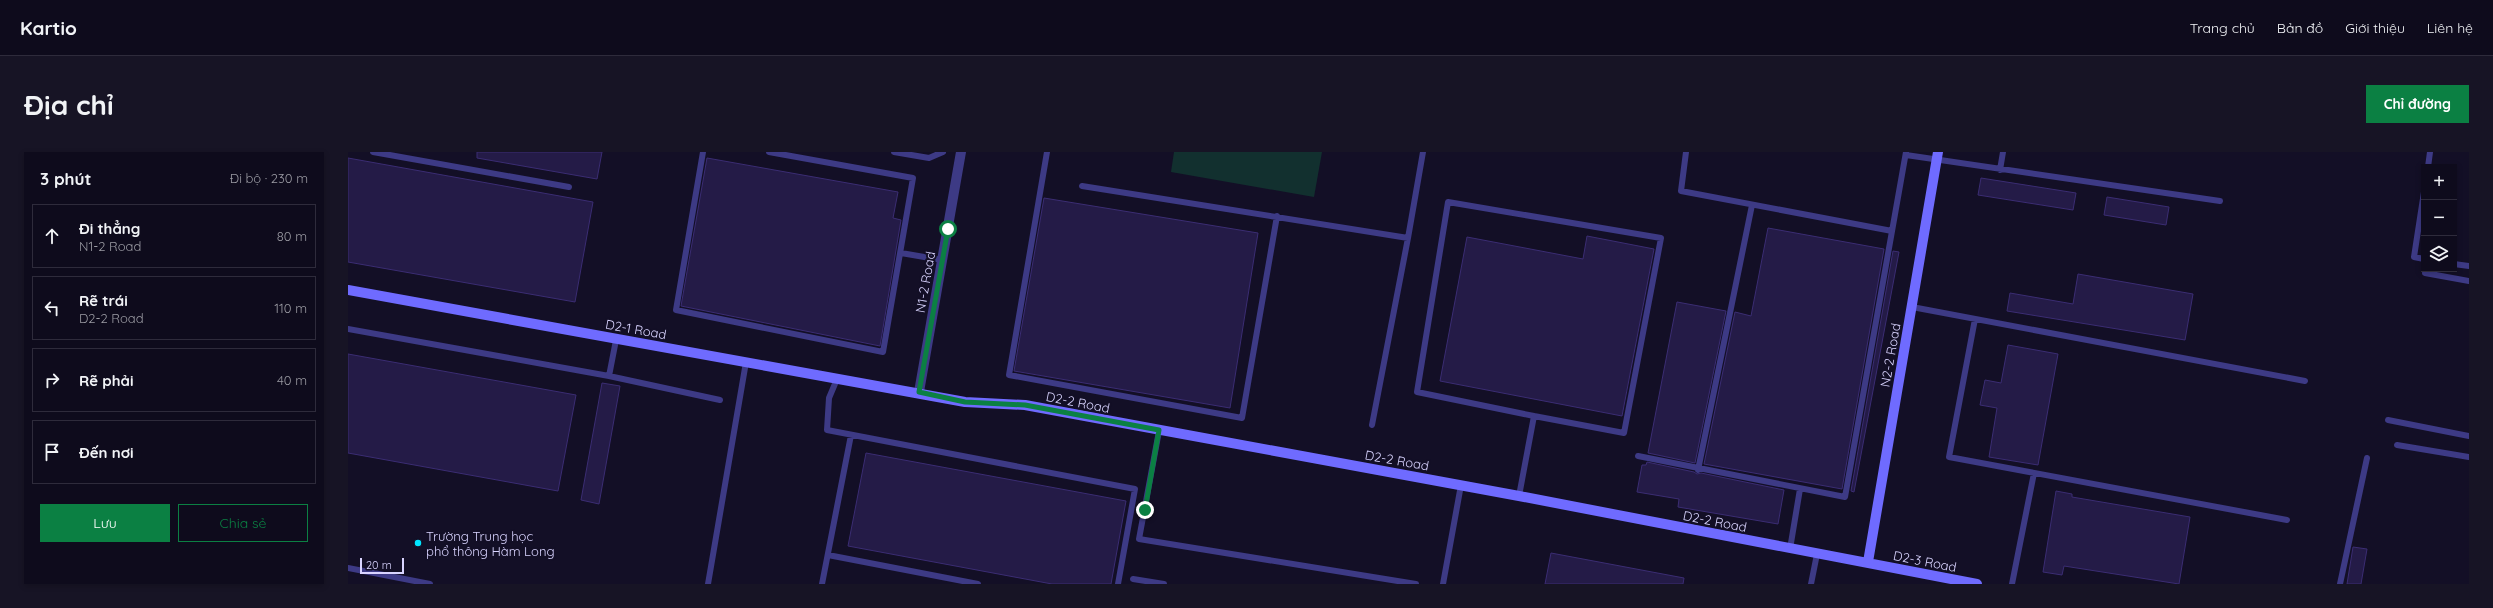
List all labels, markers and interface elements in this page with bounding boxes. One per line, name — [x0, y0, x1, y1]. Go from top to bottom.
text: Kartio — [20, 16, 77, 40]
text: Trang chủ — [2190, 19, 2255, 37]
text: Bản đồ — [2277, 19, 2323, 37]
text: Giới thiệu — [2345, 19, 2405, 37]
text: Liên hệ — [2427, 19, 2473, 37]
button: Chỉ đường — [2366, 85, 2469, 123]
text: Địa chỉ — [24, 87, 114, 122]
map controls — [2421, 164, 2457, 272]
button: + — [2421, 164, 2457, 200]
text: 3 phút — [40, 168, 91, 189]
text: Đi bộ · 230 m — [230, 170, 308, 186]
button: − — [2421, 200, 2457, 236]
text: Đi thẳng — [79, 219, 140, 238]
route start — [939, 220, 957, 238]
icon: ahead — [41, 225, 63, 247]
text: 80 m — [277, 228, 307, 244]
button: layers — [2421, 236, 2457, 272]
text: N1-2 Road — [79, 238, 141, 254]
street label: N1-2 Road — [912, 250, 938, 314]
text: Rẽ trái — [79, 291, 128, 310]
icon: left — [41, 297, 63, 319]
text: 110 m — [274, 300, 307, 316]
text: D2-2 Road — [79, 310, 144, 326]
street label: D2-1 Road — [604, 316, 668, 342]
street label: N2-2 Road — [1876, 322, 1904, 388]
icon: right — [41, 369, 63, 391]
text: Rẽ phải — [79, 371, 133, 390]
text: 40 m — [277, 372, 307, 388]
street label: D2-2 Road — [1045, 388, 1111, 416]
icon: arrive — [41, 441, 63, 463]
text: Đến nơi — [79, 443, 134, 462]
street label: D2-2 Road — [1364, 447, 1430, 473]
route end — [1136, 501, 1154, 519]
button: Lưu — [40, 504, 170, 542]
button: Chia sẻ — [178, 504, 308, 542]
street label: D2-2 Road — [1682, 507, 1748, 535]
place label: Trường Trung học phổ thông Hàm Long — [426, 528, 555, 559]
marker: Trường Trung học phổ thông Hàm Long — [413, 538, 423, 548]
street label: D2-3 Road — [1892, 547, 1958, 575]
scale bar — [360, 556, 404, 575]
text: 20 m — [366, 558, 392, 572]

